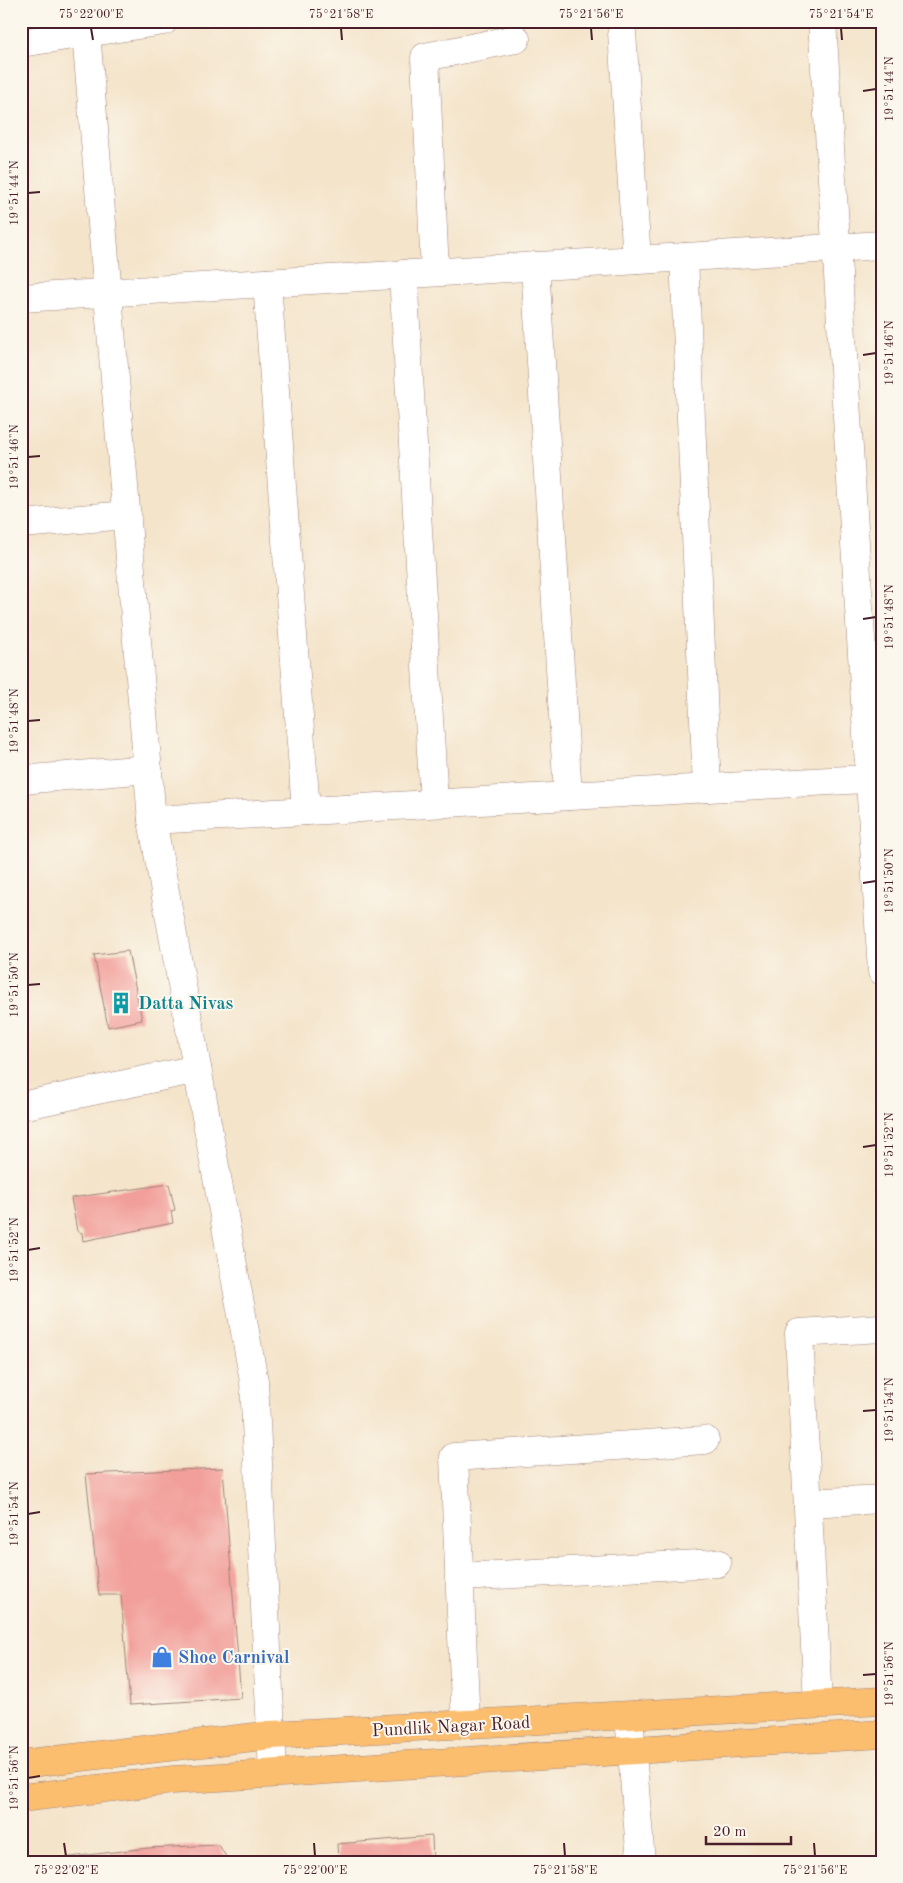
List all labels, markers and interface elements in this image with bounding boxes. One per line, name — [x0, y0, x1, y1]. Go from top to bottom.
text: 75°22'00"E — [59, 8, 123, 21]
text: 75°21'58"E — [309, 8, 373, 21]
text: 75°21'56"E — [559, 8, 623, 21]
text: 75°21'54"E — [809, 8, 873, 21]
text: 19°51'44"N — [883, 56, 896, 122]
text: 19°51'44"N — [8, 160, 21, 226]
text: 19°51'46"N — [883, 320, 896, 386]
text: 19°51'46"N — [8, 424, 21, 490]
text: 19°51'48"N — [883, 584, 896, 650]
text: 19°51'48"N — [8, 688, 21, 754]
text: 19°51'50"N — [883, 848, 896, 914]
text: 19°51'50"N — [8, 952, 21, 1018]
building icon: Datta Nivas — [108, 990, 134, 1016]
place label: Datta Nivas — [138, 995, 234, 1013]
text: 19°51'52"N — [883, 1112, 896, 1178]
text: 19°51'52"N — [8, 1217, 21, 1283]
text: 19°51'54"N — [883, 1377, 896, 1443]
text: 19°51'54"N — [8, 1481, 21, 1547]
text: 19°51'56"N — [883, 1641, 896, 1707]
shop icon: Shoe Carnival — [149, 1644, 175, 1670]
place label: Shoe Carnival — [178, 1649, 290, 1667]
street label: Pundlik Nagar Road — [371, 1714, 531, 1740]
text: 19°51'56"N — [8, 1745, 21, 1811]
scale bar — [706, 1813, 790, 1845]
text: 20 m — [713, 1825, 747, 1840]
text: 75°22'02"E — [34, 1864, 98, 1877]
text: 75°22'00"E — [283, 1864, 347, 1877]
text: 75°21'58"E — [533, 1864, 597, 1877]
text: 75°21'56"E — [783, 1864, 847, 1877]

